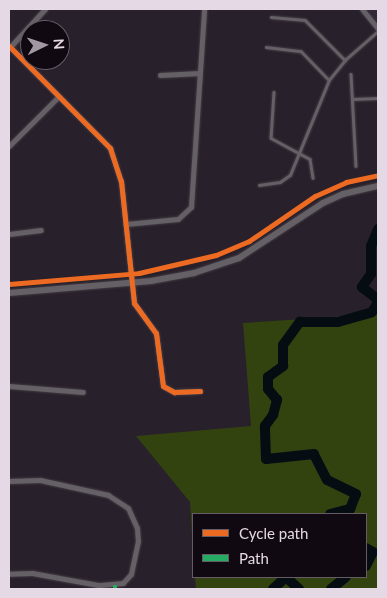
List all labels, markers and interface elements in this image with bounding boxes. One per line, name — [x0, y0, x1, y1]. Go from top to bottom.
north arrow — [20, 20, 70, 70]
text: N — [51, 38, 68, 50]
legend — [192, 513, 367, 578]
text: Cycle path — [239, 524, 308, 542]
text: Path — [239, 549, 269, 567]

